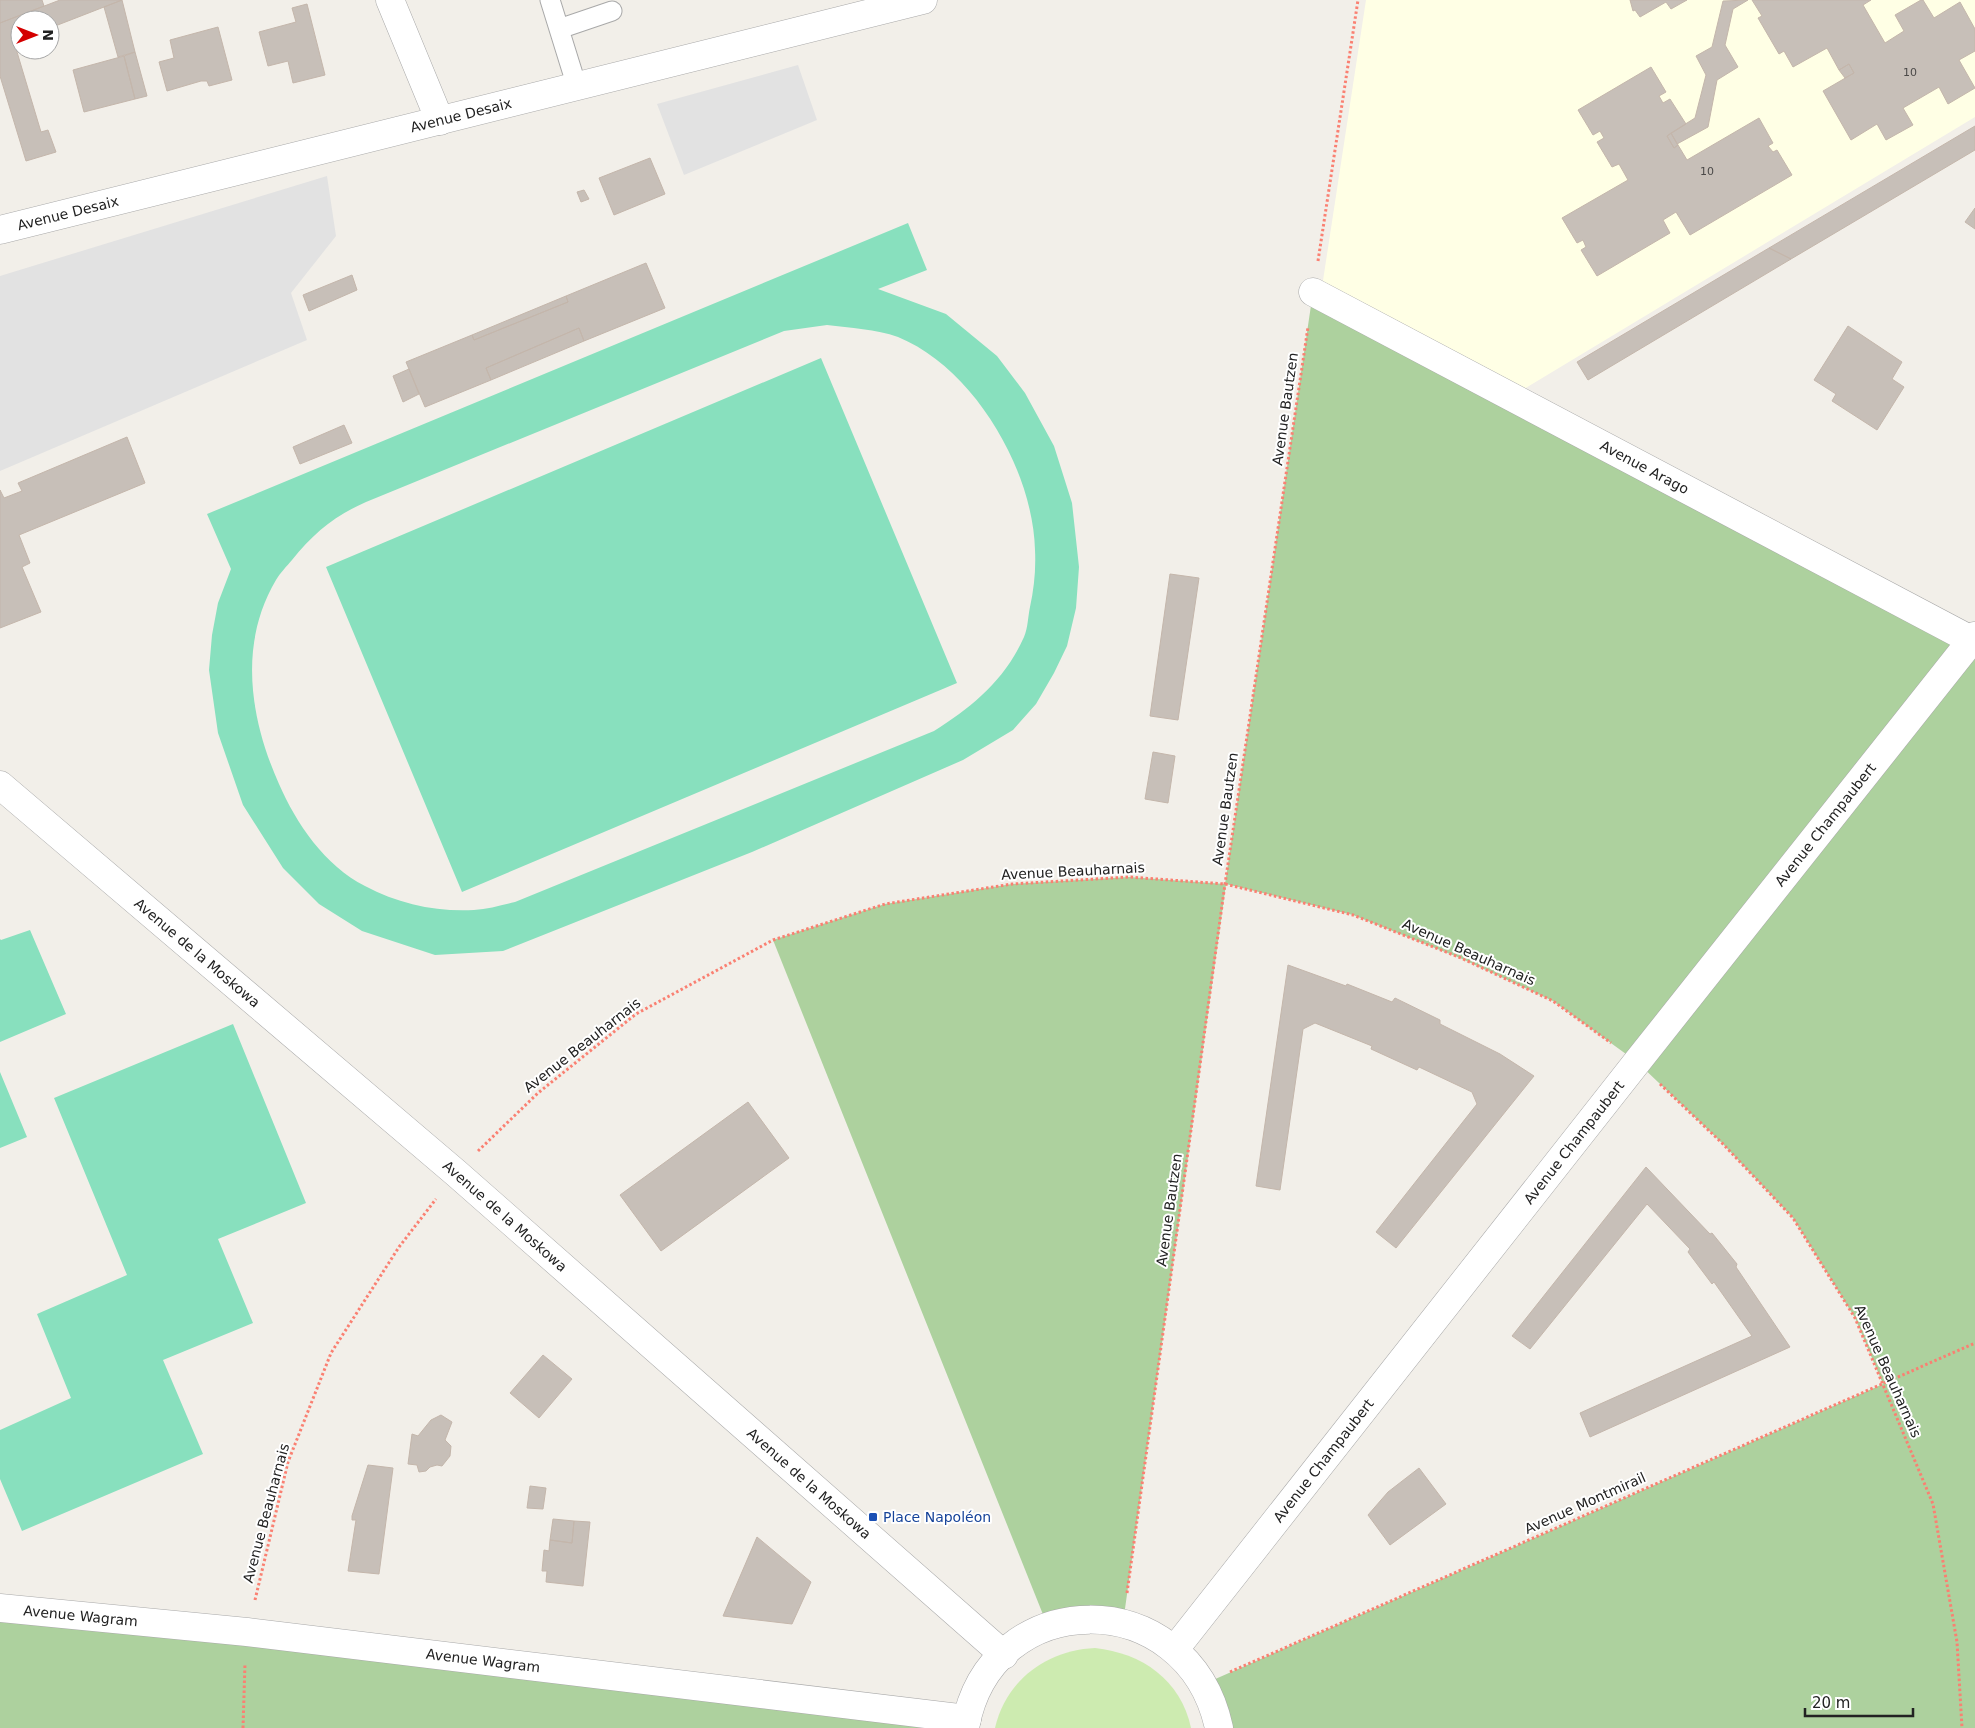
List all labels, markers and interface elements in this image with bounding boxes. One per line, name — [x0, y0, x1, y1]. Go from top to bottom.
north arrow — [10, 10, 60, 60]
text: N — [40, 29, 56, 41]
house number: 10 — [1903, 66, 1917, 79]
street label: Avenue Desaix — [409, 95, 513, 135]
house number: 10 — [1700, 165, 1714, 178]
street label: Avenue Desaix — [16, 193, 120, 233]
street label: Avenue Bautzen — [1269, 352, 1301, 466]
street label: Avenue Arago — [1597, 437, 1692, 497]
street label: Avenue Bautzen — [1209, 752, 1241, 866]
street label: Avenue Champaubert — [1772, 760, 1879, 889]
street label: Avenue Beauharnais — [1001, 859, 1145, 883]
street label: Avenue de la Moskowa — [131, 895, 263, 1011]
street label: Avenue Beauharnais — [1400, 915, 1538, 989]
street label: Avenue Beauharnais — [520, 994, 644, 1096]
street label: Avenue Champaubert — [1520, 1077, 1628, 1207]
street label: Avenue Bautzen — [1153, 1153, 1185, 1267]
street label: Avenue de la Moskowa — [440, 1157, 570, 1275]
street label: Avenue Beauharnais — [1851, 1302, 1925, 1440]
street label: Avenue Champaubert — [1270, 1395, 1377, 1525]
street label: Avenue de la Moskowa — [744, 1425, 874, 1542]
street label: Avenue Beauharnais — [240, 1442, 292, 1584]
street label: Avenue Montmirail — [1522, 1469, 1648, 1537]
place label: Place Napoléon — [883, 1509, 991, 1525]
marker: Place Napoléon — [867, 1511, 879, 1523]
street label: Avenue Wagram — [23, 1602, 139, 1629]
street label: Avenue Wagram — [425, 1646, 541, 1675]
scale bar — [1805, 1686, 1912, 1718]
text: 20 m — [1812, 1694, 1850, 1712]

